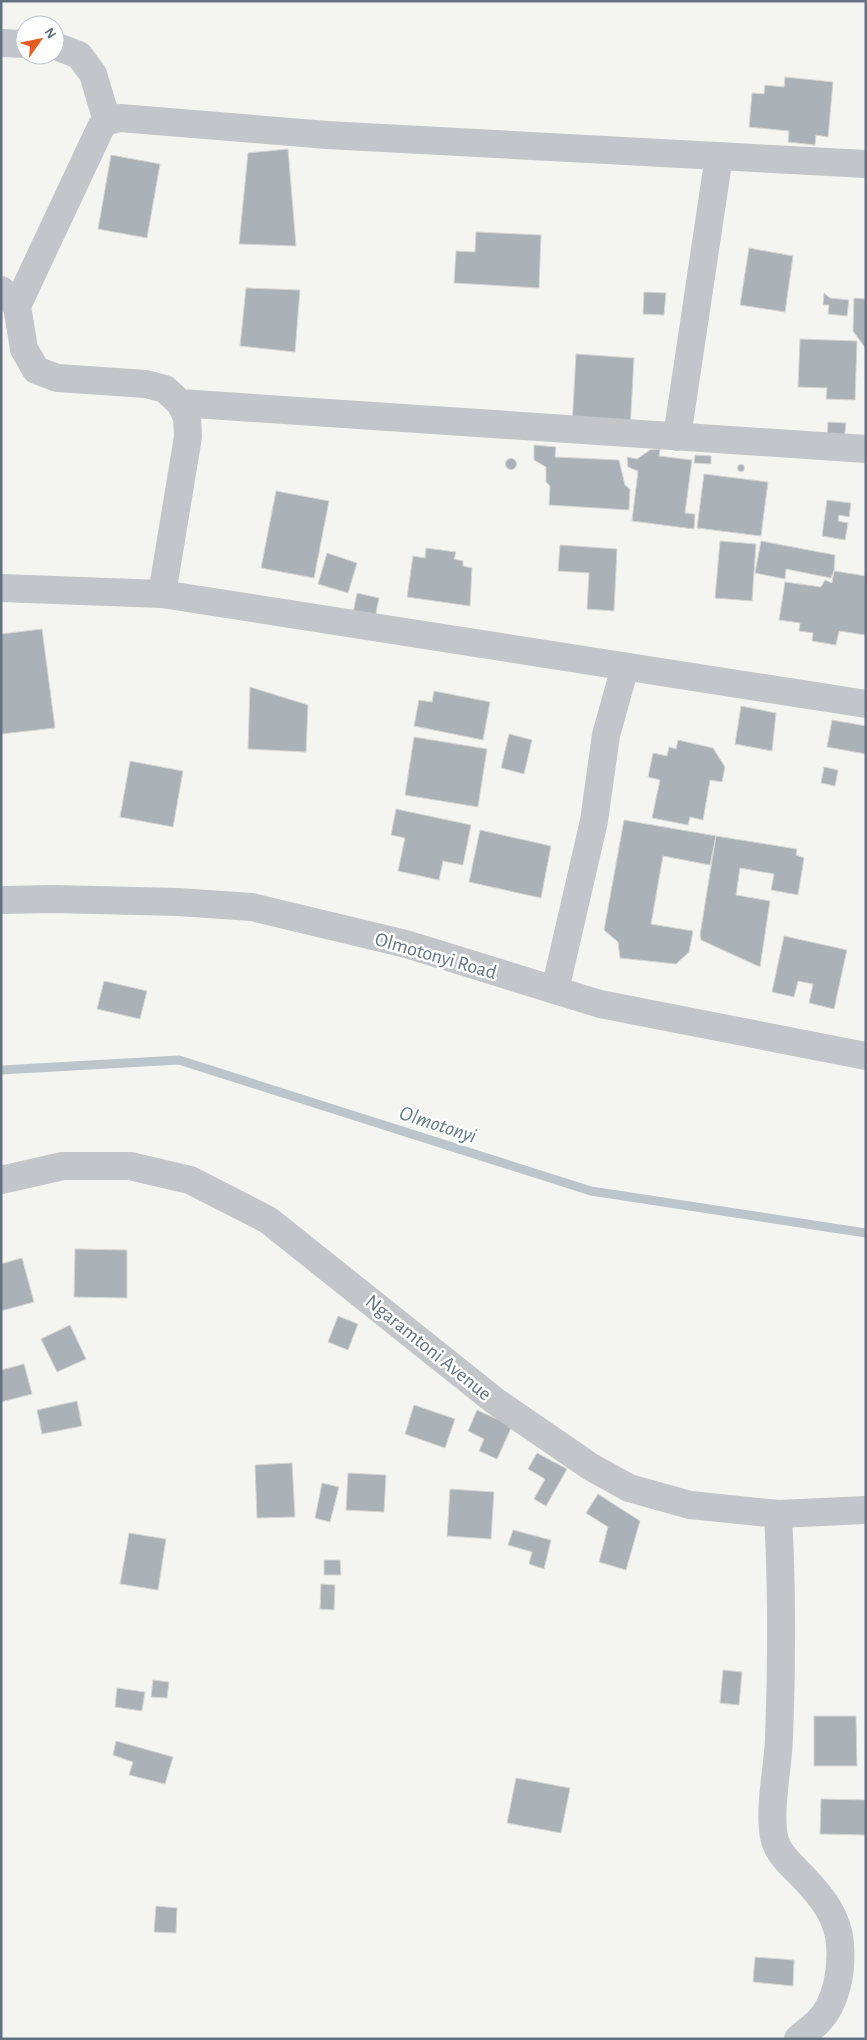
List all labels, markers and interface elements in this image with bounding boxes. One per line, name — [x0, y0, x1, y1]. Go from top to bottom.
north arrow — [15, 15, 65, 65]
text: N — [42, 26, 59, 41]
street label: Olmotonyi Road — [373, 929, 499, 983]
water label: Olmotonyi — [397, 1102, 479, 1147]
street label: Ngaramtoni Avenue — [362, 1291, 495, 1404]

